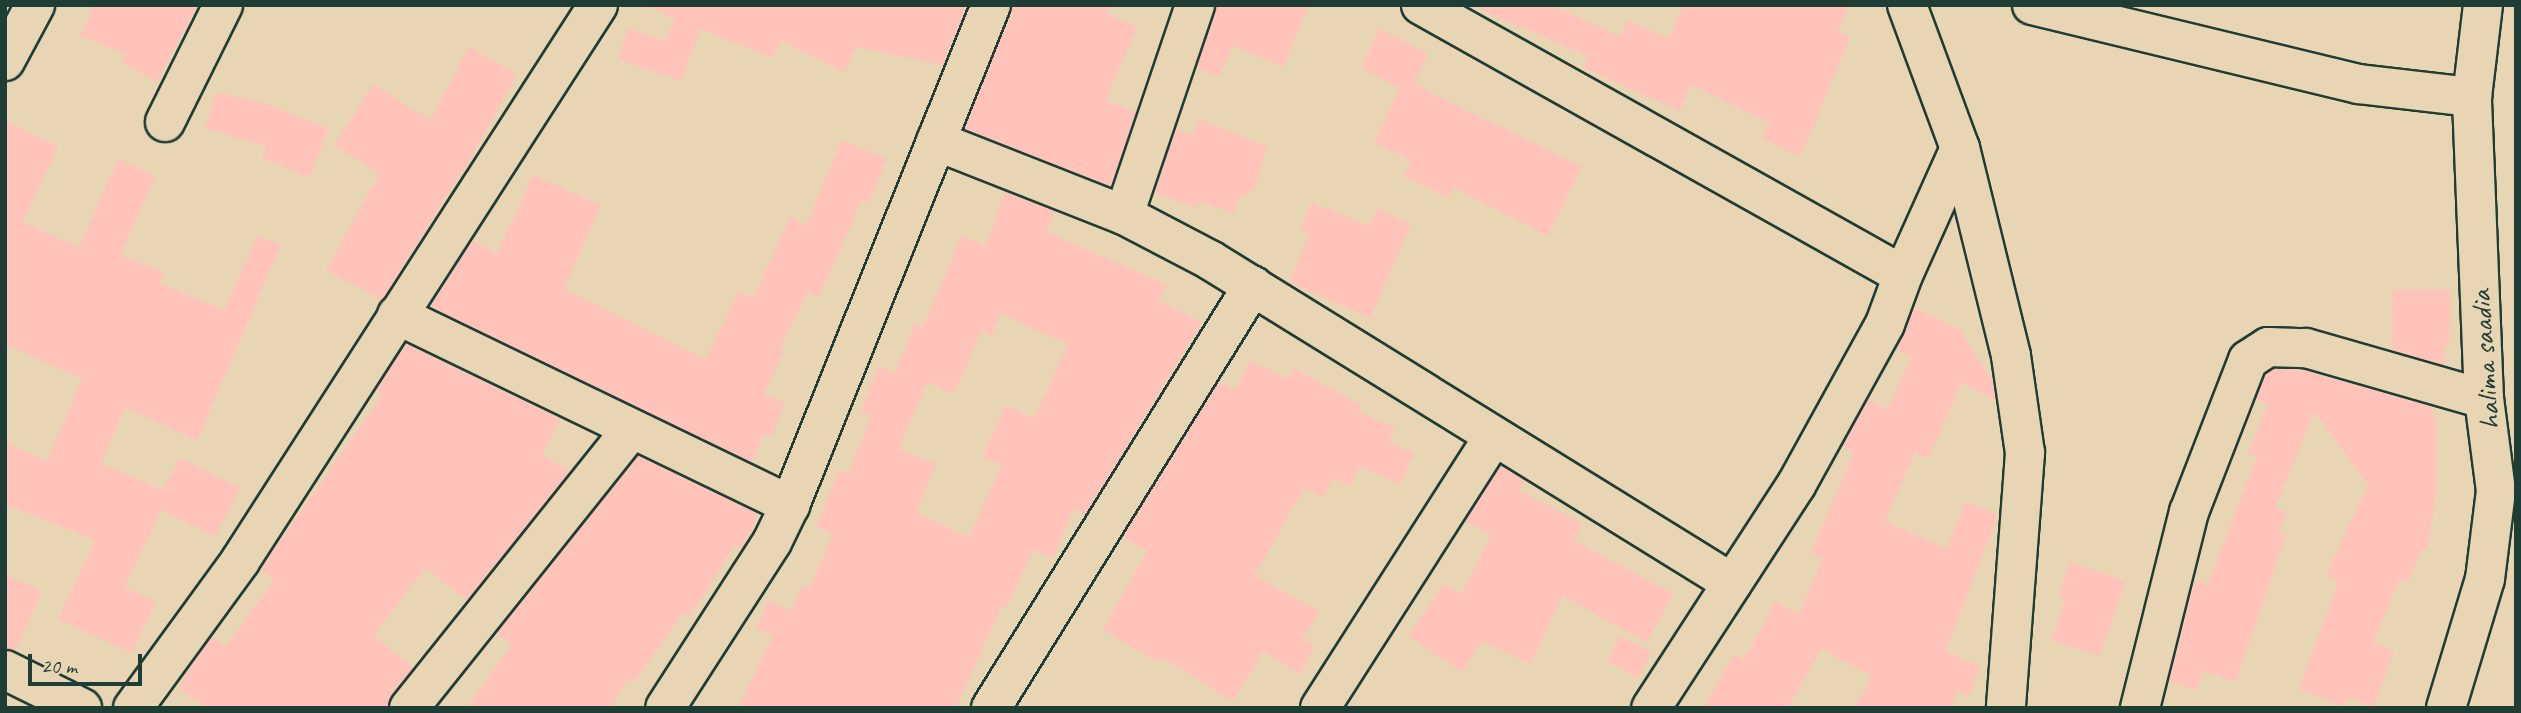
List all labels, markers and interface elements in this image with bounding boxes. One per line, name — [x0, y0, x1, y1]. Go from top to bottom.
street label: halima saadia — [2462, 289, 2508, 431]
scale bar — [32, 640, 145, 684]
text: 20 m — [41, 653, 77, 679]

